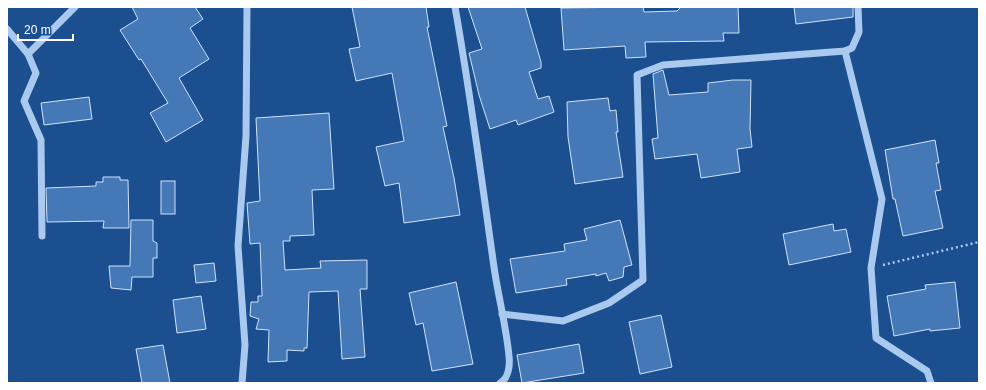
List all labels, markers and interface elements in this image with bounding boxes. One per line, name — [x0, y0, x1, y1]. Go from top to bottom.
scale bar — [18, 16, 73, 42]
text: 20 m — [24, 23, 51, 37]

